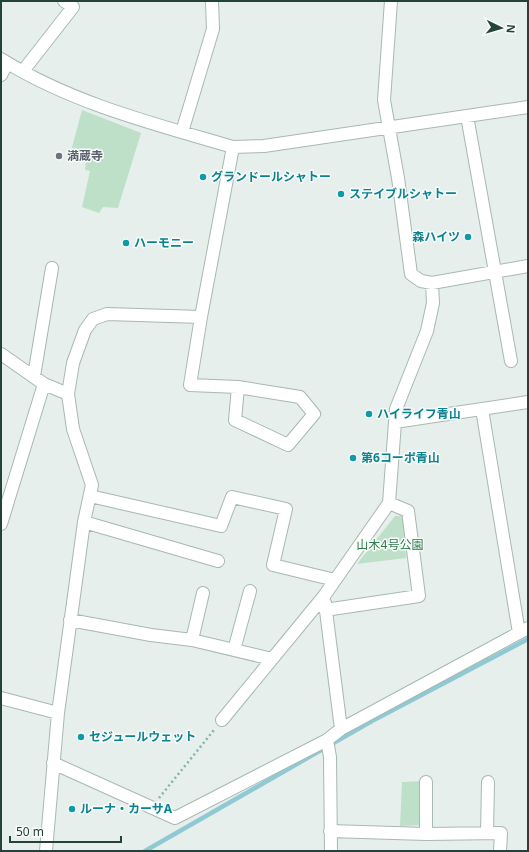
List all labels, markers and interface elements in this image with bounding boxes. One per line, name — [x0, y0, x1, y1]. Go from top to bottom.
north arrow — [481, 8, 521, 48]
text: N — [504, 24, 519, 34]
place label: 満蔵寺 — [67, 147, 103, 164]
marker: 満蔵寺 — [54, 151, 64, 161]
place label: グランドールシャトー — [211, 168, 331, 185]
marker: グランドールシャトー — [198, 172, 208, 182]
place label: ステイブルシャトー — [349, 185, 457, 202]
marker: ステイブルシャトー — [336, 189, 346, 199]
place label: 森ハイツ — [412, 228, 460, 245]
marker: 森ハイツ — [463, 232, 473, 242]
place label: ハーモニー — [134, 234, 194, 251]
marker: ハーモニー — [121, 238, 131, 248]
place label: ハイライフ青山 — [377, 405, 461, 422]
marker: ハイライフ青山 — [364, 409, 374, 419]
place label: 第6コーポ青山 — [361, 449, 440, 466]
marker: 第6コーポ青山 — [348, 453, 358, 463]
park label: 山木4号公園 — [357, 536, 423, 553]
place label: セジュールウェット — [89, 728, 196, 745]
marker: セジュールウェット — [76, 732, 86, 742]
place label: ルーナ・カーサA — [80, 800, 173, 817]
marker: ルーナ・カーサA — [67, 804, 77, 814]
scale bar — [10, 818, 121, 844]
text: 50 m — [16, 823, 44, 840]

